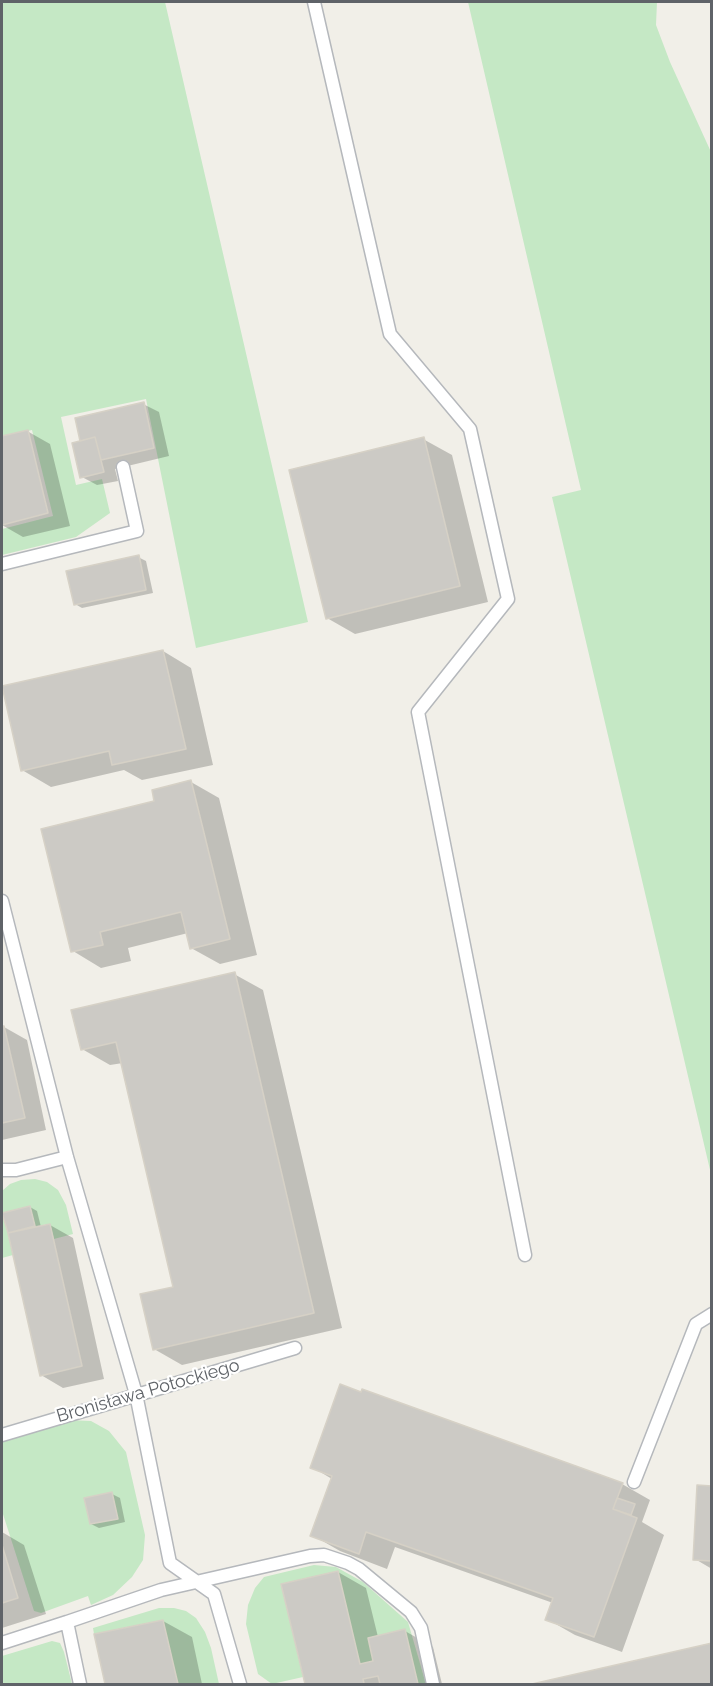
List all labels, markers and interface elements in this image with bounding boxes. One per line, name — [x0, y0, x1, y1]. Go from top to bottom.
street label: Bronisława Potockiego — [54, 1355, 242, 1427]

